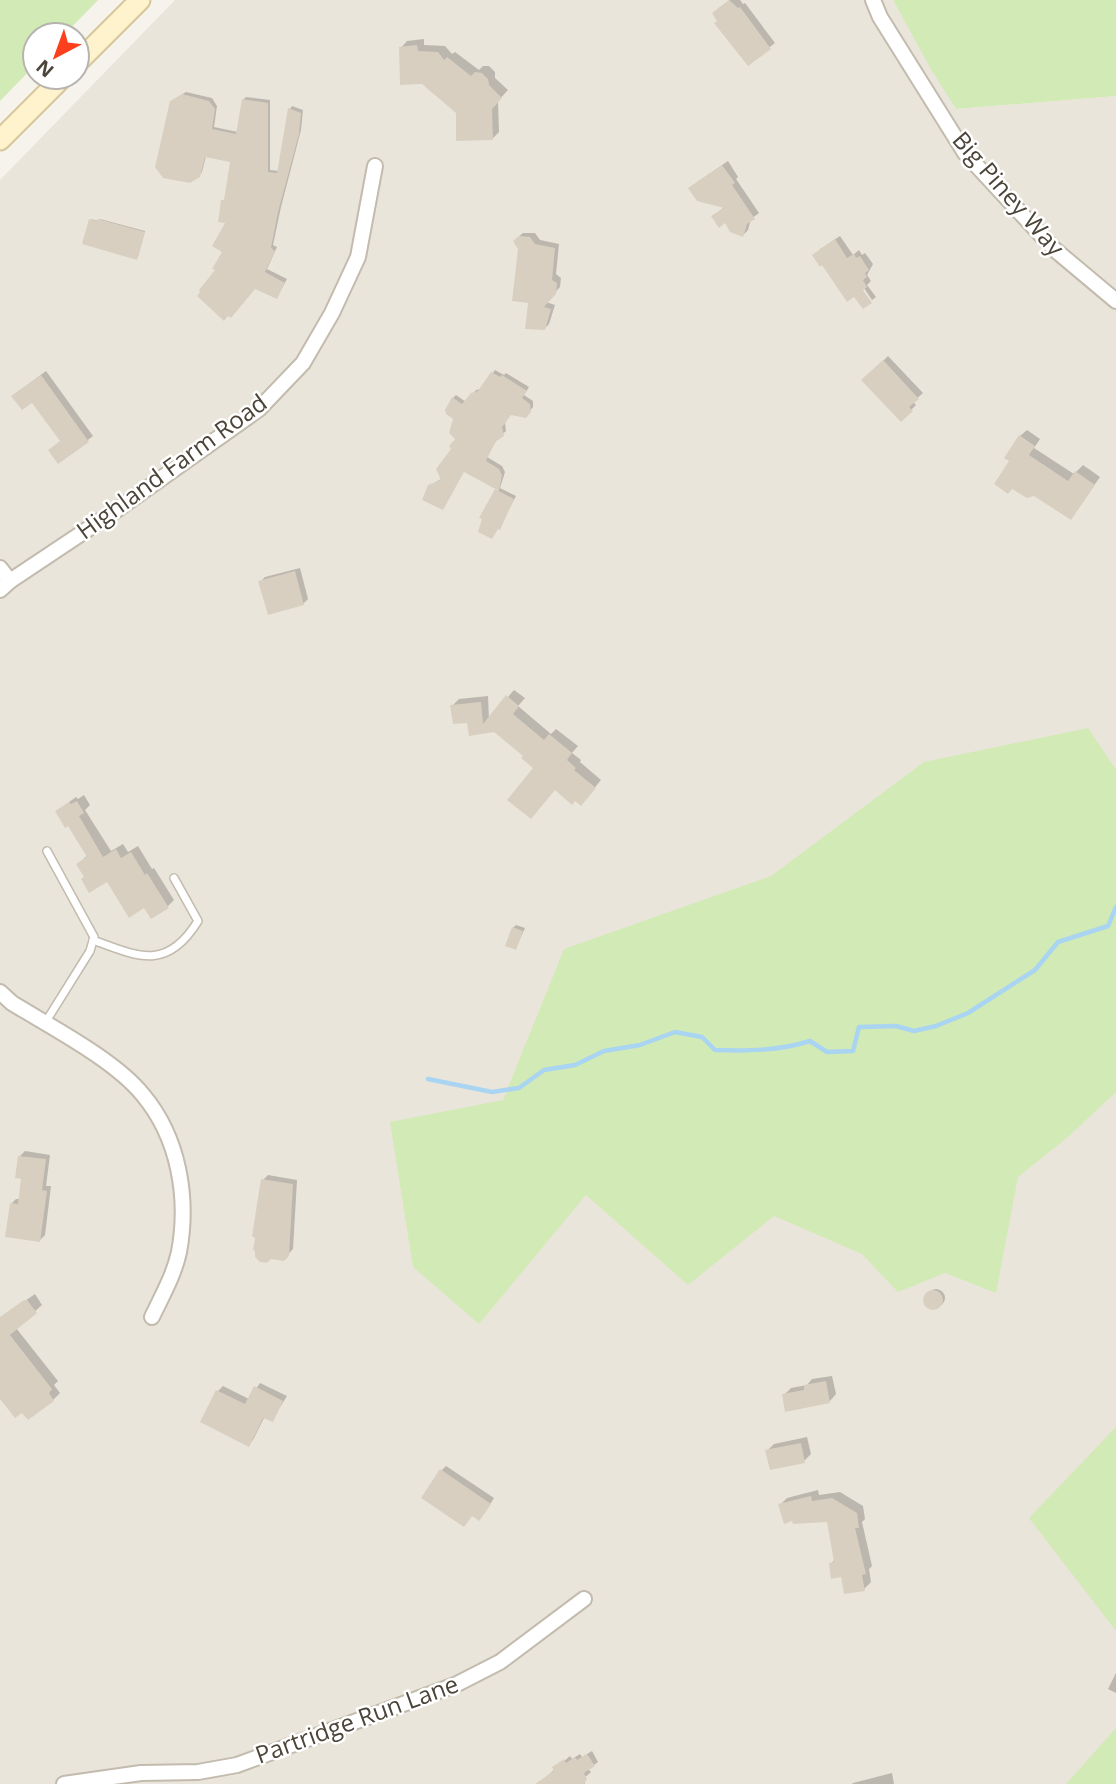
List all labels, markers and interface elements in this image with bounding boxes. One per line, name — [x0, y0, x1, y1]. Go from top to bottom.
north arrow — [21, 21, 91, 91]
text: N — [30, 54, 59, 84]
street label: Big Piney Way — [946, 124, 1073, 263]
street label: Highland Farm Road — [69, 385, 273, 546]
street label: Partridge Run Lane — [250, 1666, 463, 1771]

